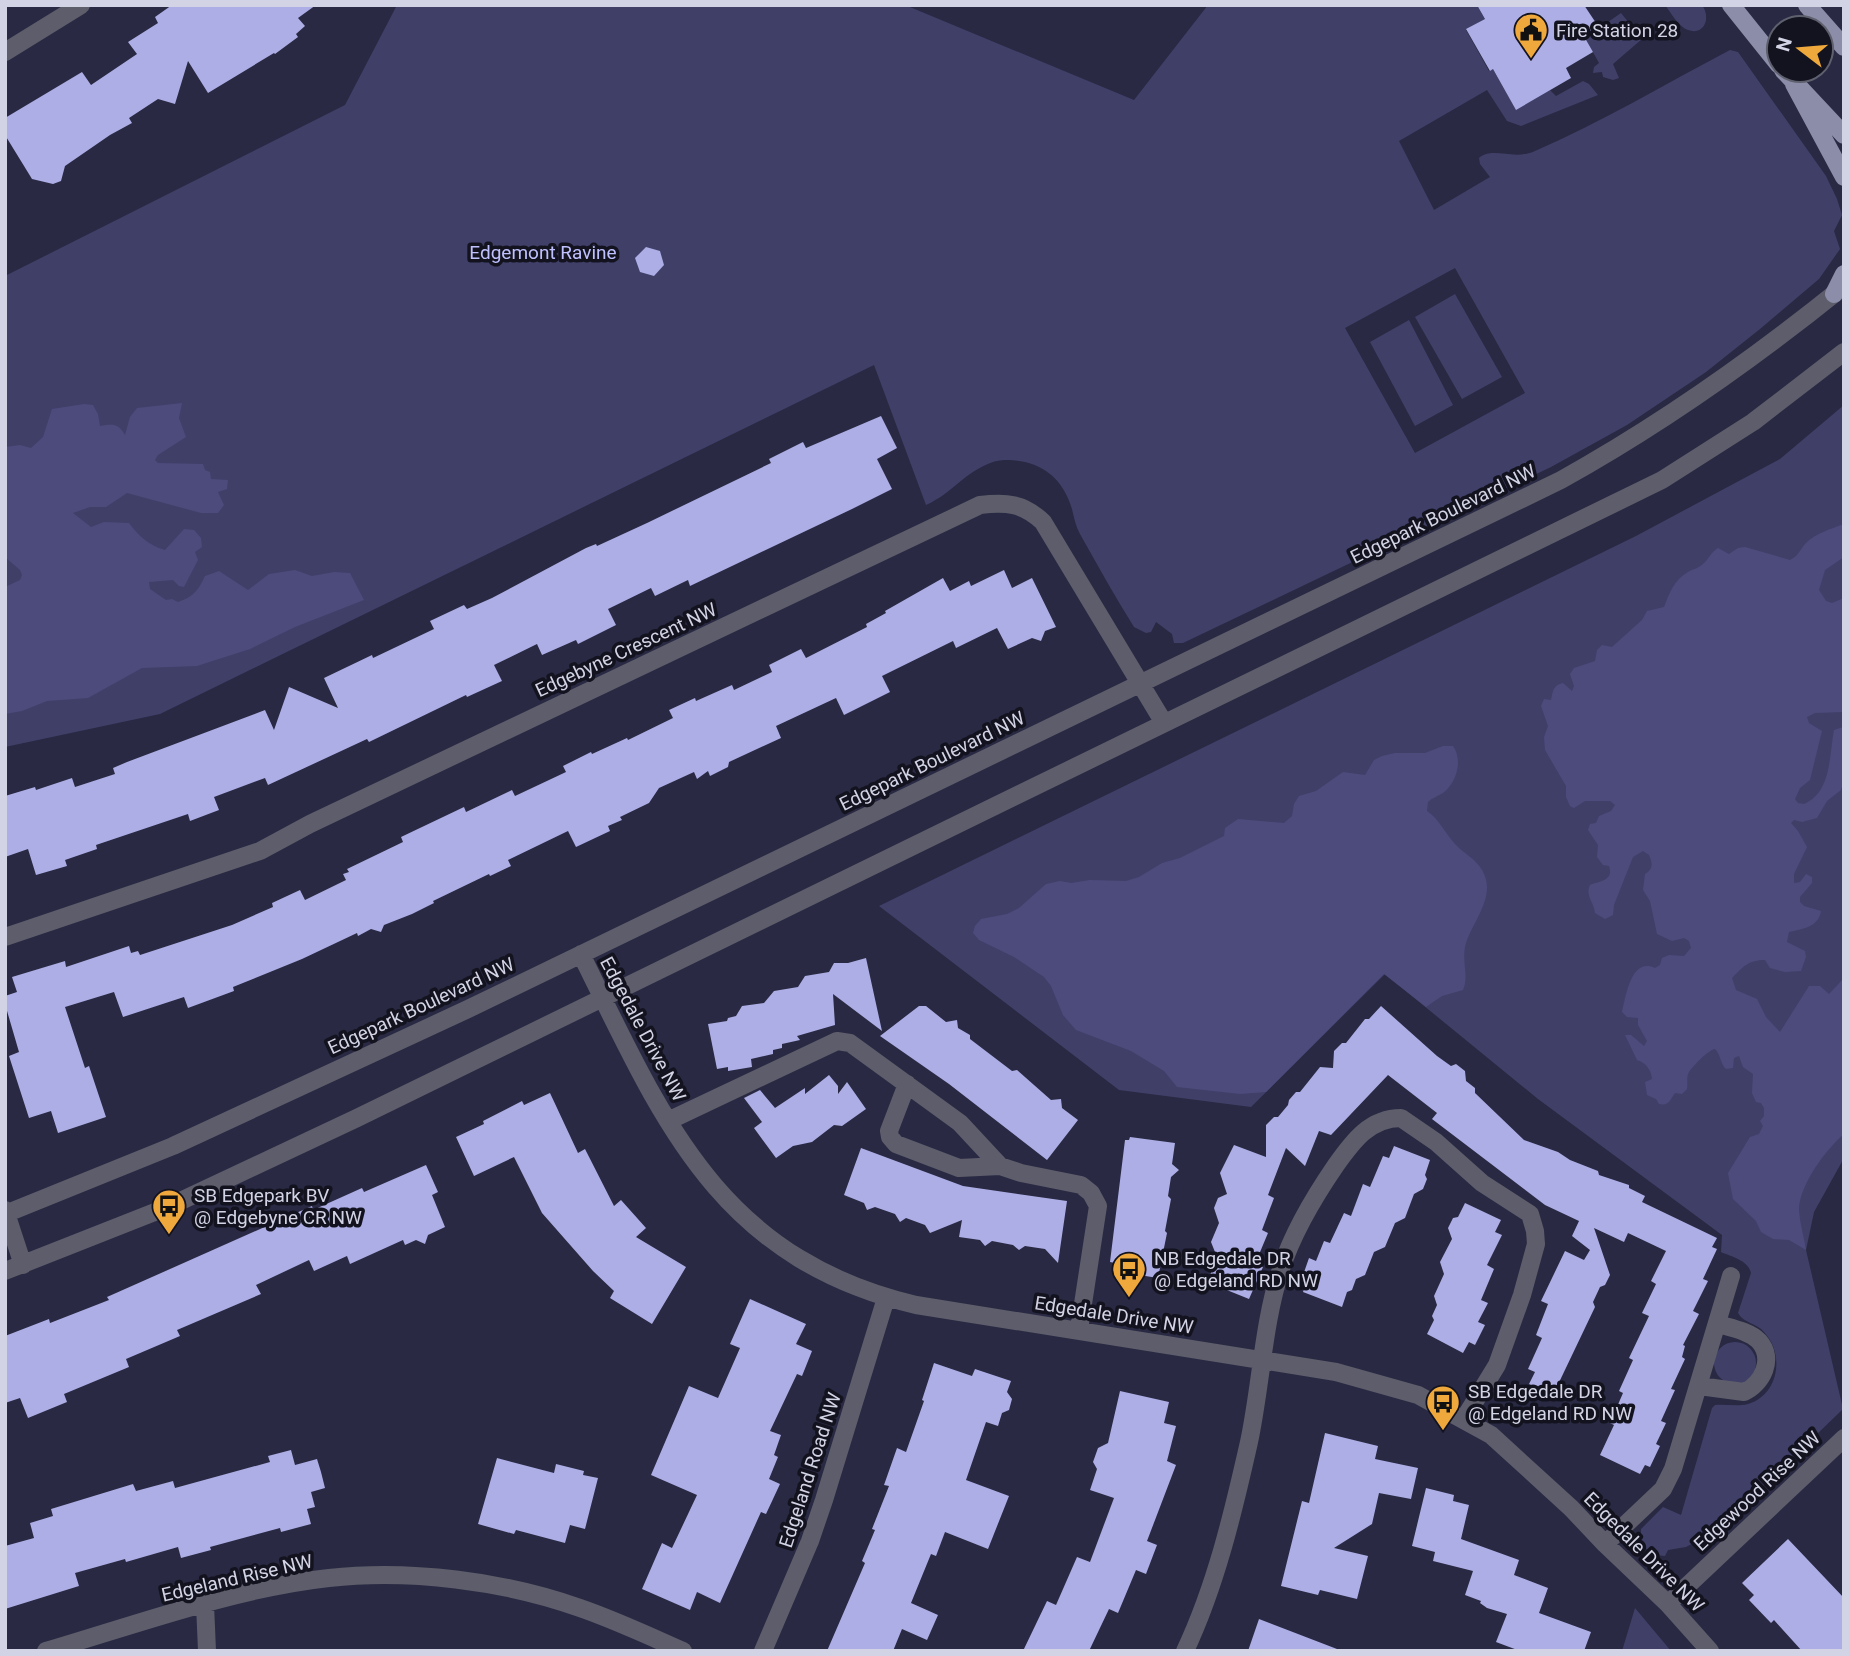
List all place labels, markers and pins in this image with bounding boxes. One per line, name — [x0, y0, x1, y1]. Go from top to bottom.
public building icon: Fire Station 28 — [1512, 11, 1550, 60]
place label: Fire Station 28 — [1556, 19, 1678, 42]
place label: SB Edgepark BV @ Edgebyne CR NW — [194, 1184, 362, 1229]
bus stop icon: SB Edgepark BV @ Edgebyne CR NW — [150, 1187, 188, 1236]
place label: NB Edgedale DR @ Edgeland RD NW — [1154, 1247, 1318, 1292]
bus stop icon: NB Edgedale DR @ Edgeland RD NW — [1110, 1250, 1148, 1299]
place label: SB Edgedale DR @ Edgeland RD NW — [1468, 1380, 1632, 1425]
bus stop icon: SB Edgedale DR @ Edgeland RD NW — [1424, 1383, 1462, 1432]

